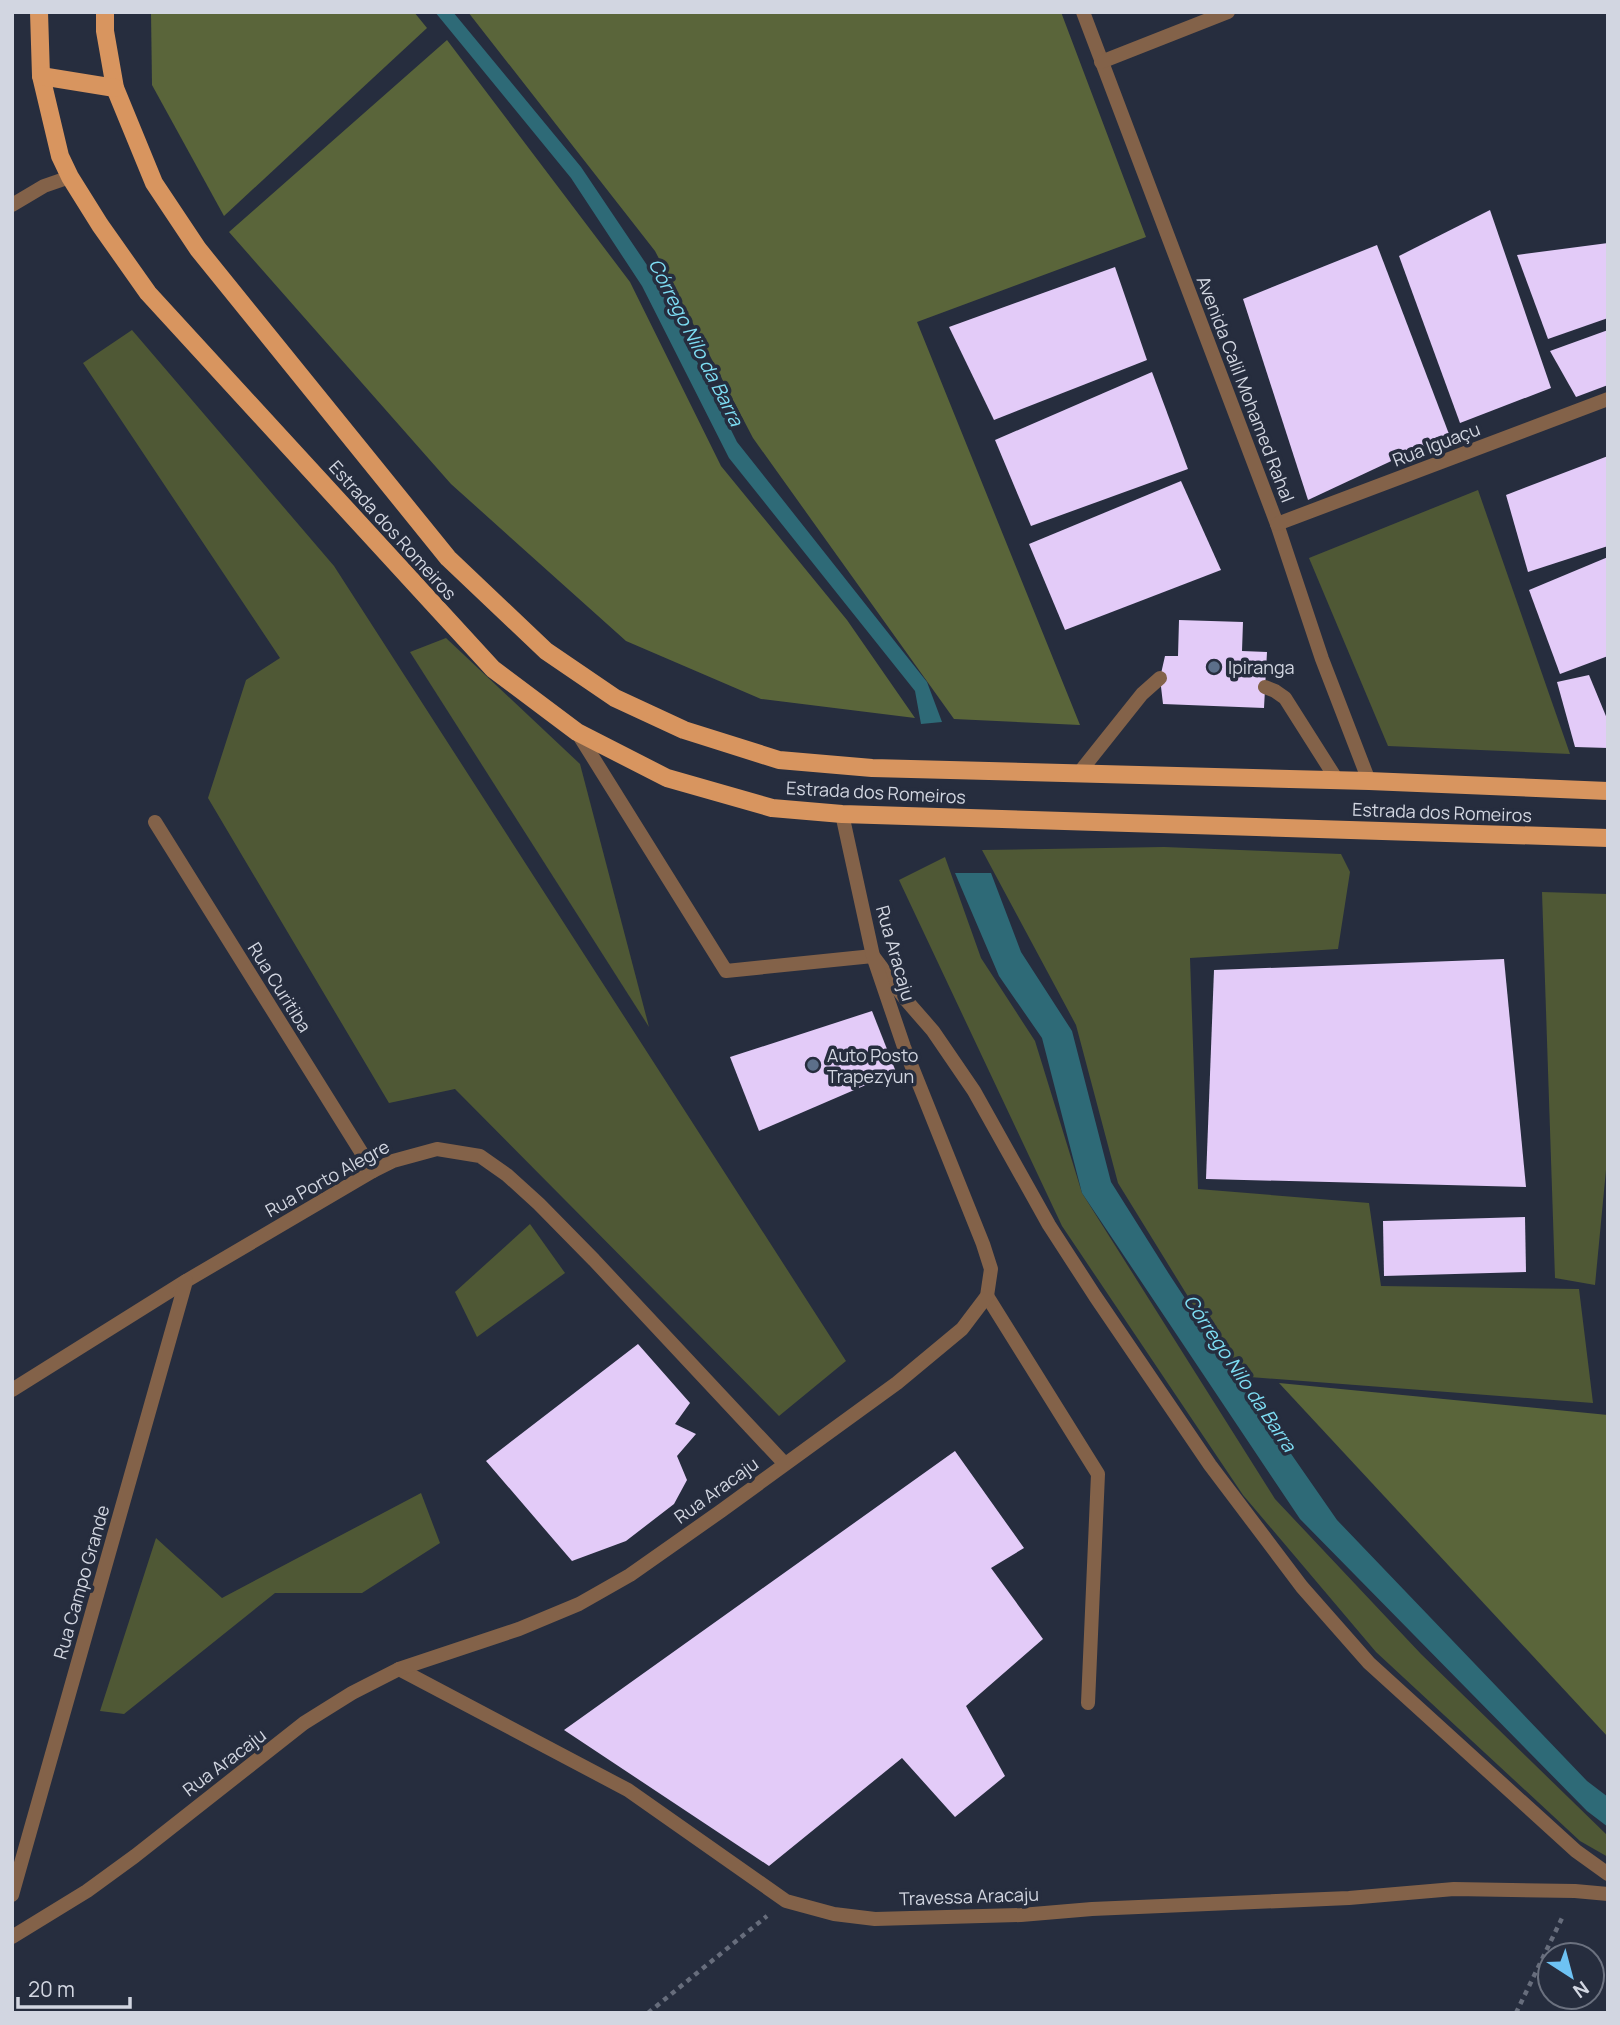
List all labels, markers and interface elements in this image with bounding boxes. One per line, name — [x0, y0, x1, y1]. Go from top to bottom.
water label: Córrego Nilo da Barra — [643, 254, 750, 431]
street label: Avenida Calil Mohamed Rahal — [1192, 272, 1300, 506]
street label: Rua Iguaçu — [1389, 416, 1483, 472]
street label: Estrada dos Romeiros — [324, 455, 462, 605]
place label: Ipiranga — [1228, 655, 1295, 679]
marker: Ipiranga — [1206, 659, 1222, 675]
street label: Estrada dos Romeiros — [786, 775, 966, 809]
street label: Estrada dos Romeiros — [1352, 797, 1532, 827]
street label: Rua Aracaju — [871, 902, 921, 1004]
street label: Rua Curitiba — [243, 937, 317, 1037]
place label: Auto Posto Trapezyun — [827, 1043, 919, 1088]
marker: Auto Posto Trapezyun — [805, 1057, 821, 1073]
street label: Rua Porto Alegre — [261, 1134, 393, 1222]
water label: Córrego Nilo da Barra — [1178, 1289, 1303, 1458]
street label: Rua Aracaju — [669, 1451, 763, 1529]
street label: Rua Campo Grande — [48, 1502, 114, 1662]
street label: Rua Aracaju — [178, 1723, 270, 1801]
street label: Travessa Aracaju — [899, 1882, 1039, 1910]
north arrow — [1536, 1941, 1606, 2011]
scale bar — [18, 1966, 130, 2010]
text: 20 m — [28, 1975, 75, 2003]
text: N — [1568, 1975, 1594, 2004]

